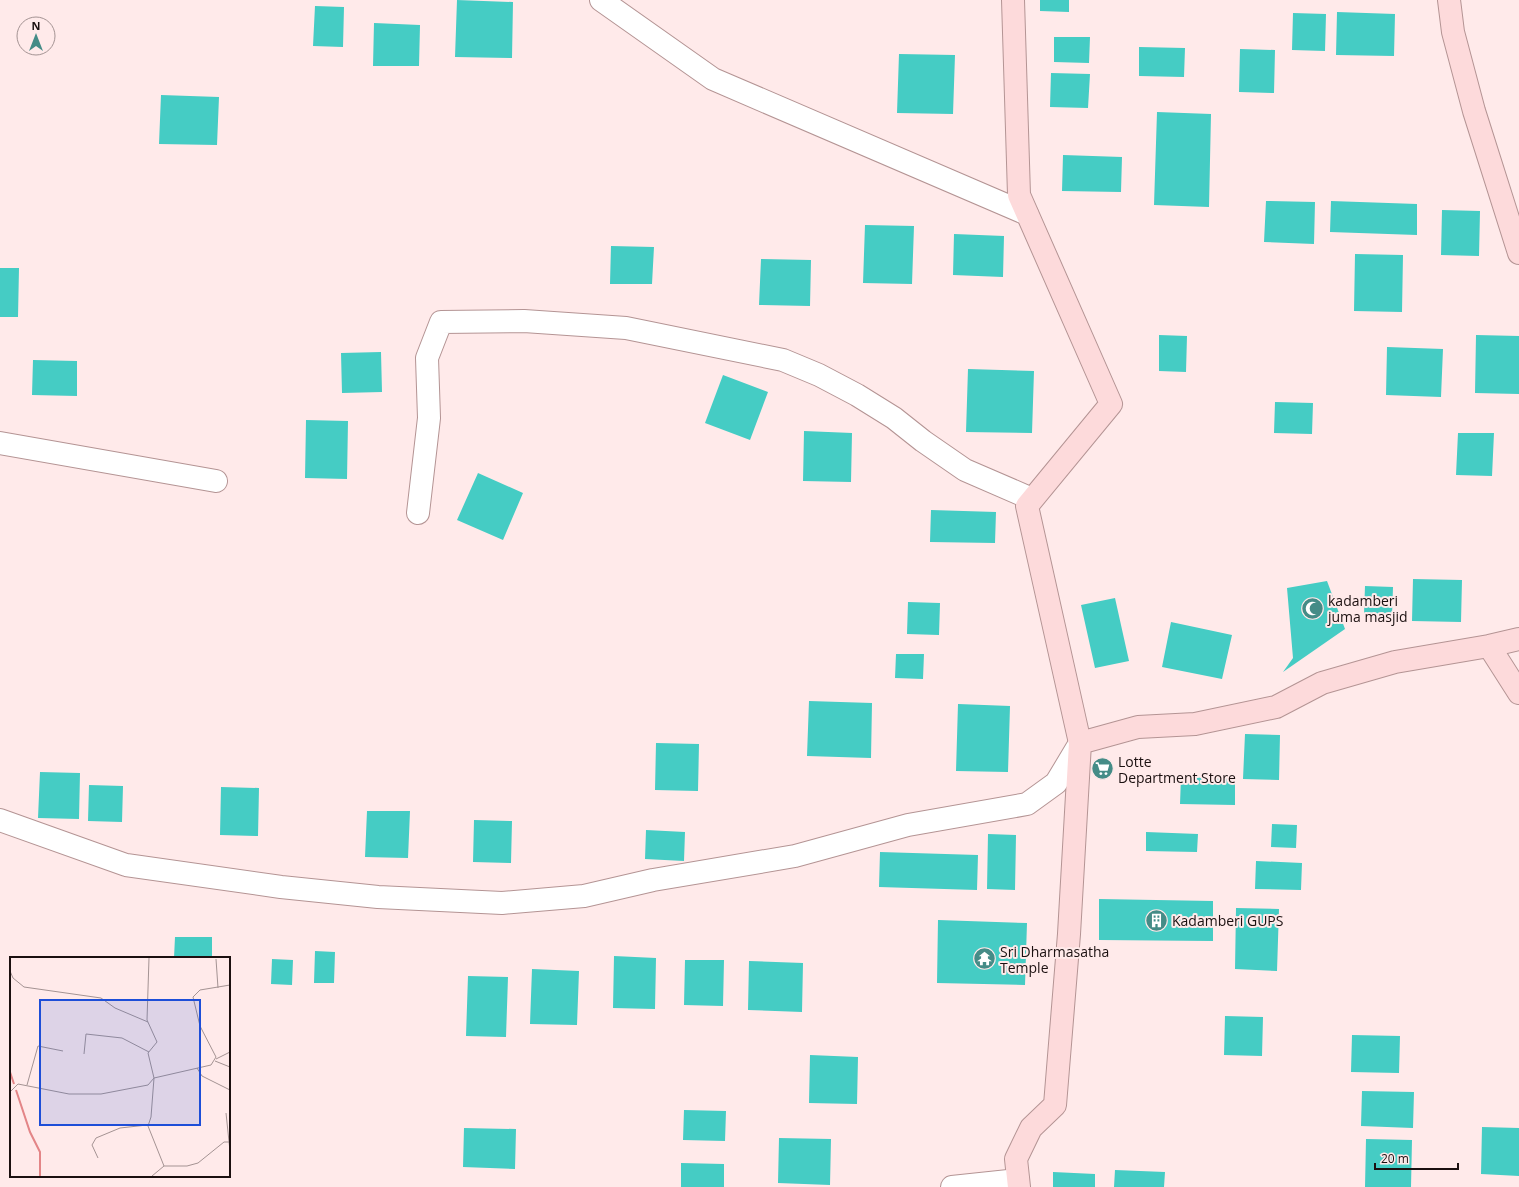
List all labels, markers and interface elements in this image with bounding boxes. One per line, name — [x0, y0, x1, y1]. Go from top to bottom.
north arrow — [16, 16, 56, 56]
text: N — [32, 18, 40, 33]
place label: kadamberi juma masjid — [1327, 591, 1408, 626]
mosque icon: kadamberi juma masjid — [1300, 595, 1326, 621]
place label: Lotte Department Store — [1118, 752, 1236, 787]
supermarket icon: Lotte Department Store — [1090, 756, 1116, 782]
building icon: Kadamberi GUPS — [1143, 907, 1169, 933]
place label: Kadamberi GUPS — [1172, 911, 1283, 930]
place label: Sri Dharmasatha Temple — [1000, 942, 1109, 977]
temple icon: Sri Dharmasatha Temple — [971, 946, 997, 972]
inset map — [10, 957, 230, 1177]
scale bar — [1375, 1145, 1458, 1171]
text: 20 m — [1381, 1150, 1409, 1167]

